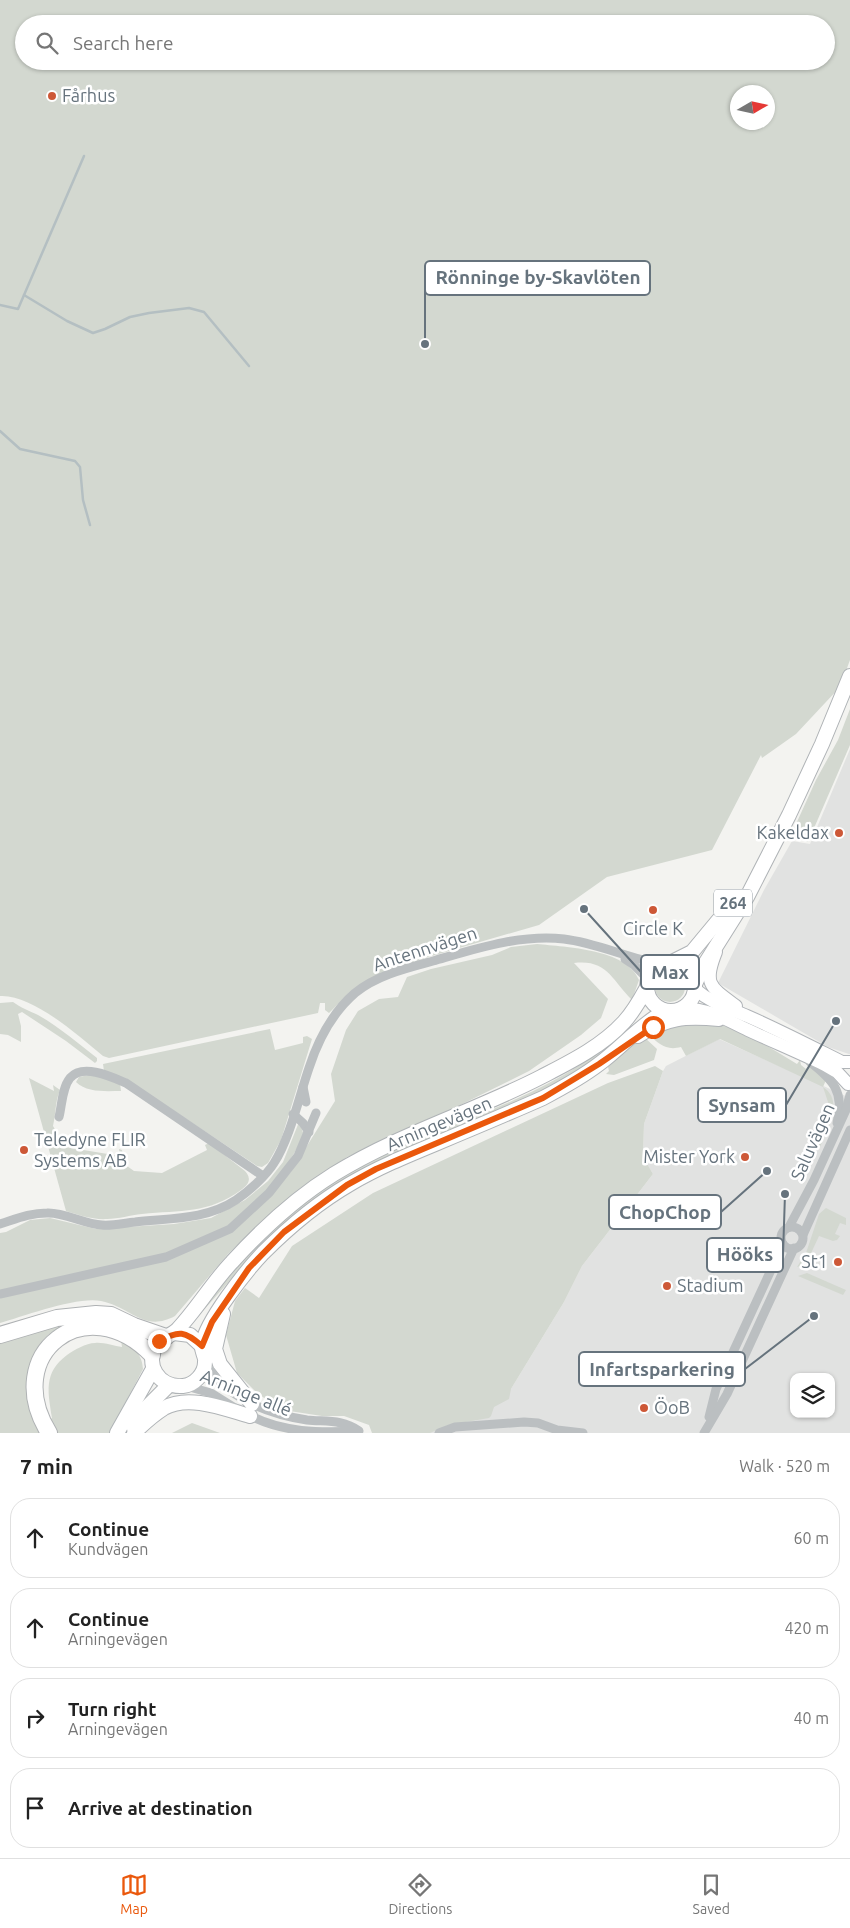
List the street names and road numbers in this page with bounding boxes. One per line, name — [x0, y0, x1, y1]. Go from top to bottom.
road number: 264 — [714, 890, 752, 916]
street label: Antennvägen — [370, 922, 479, 974]
street label: Arningevägen — [383, 1092, 494, 1154]
street label: Saluvägen — [786, 1100, 838, 1183]
street label: Arninge allé — [198, 1365, 295, 1419]

